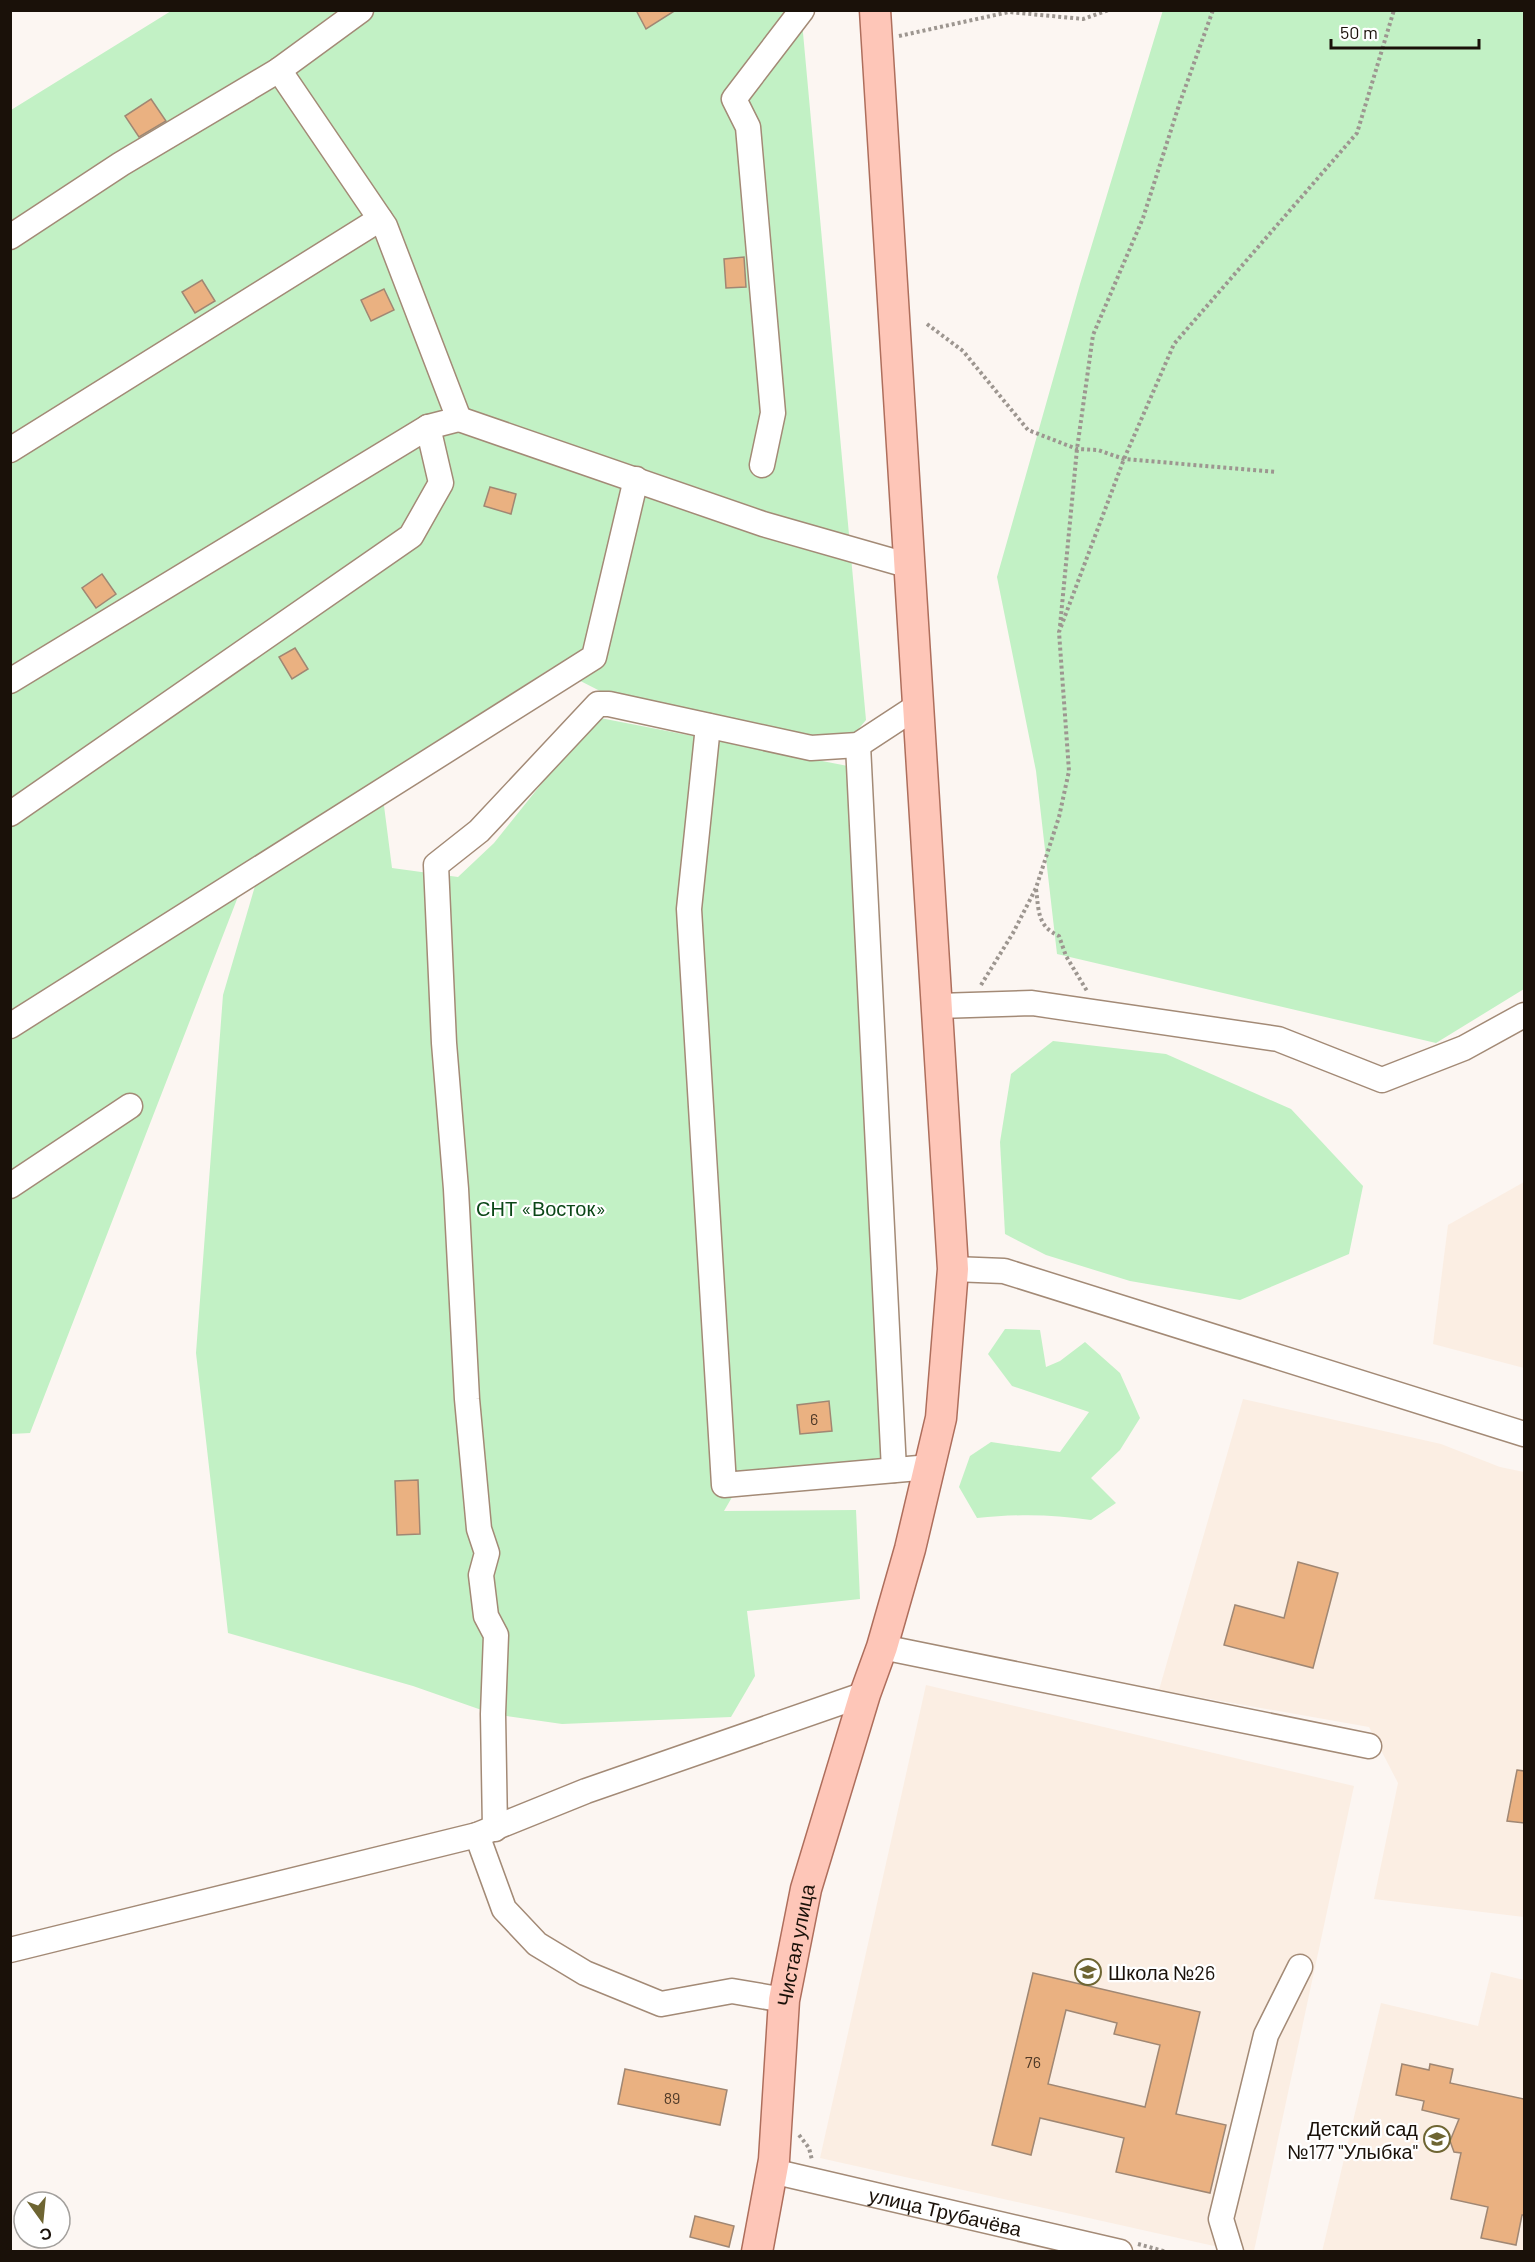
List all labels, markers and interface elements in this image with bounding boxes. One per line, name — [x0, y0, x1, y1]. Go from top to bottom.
scale bar — [1331, 12, 1480, 50]
text: 50 m — [1340, 21, 1378, 43]
park label: СНТ «Восток» — [476, 1196, 606, 1220]
house number: 6 — [810, 1409, 818, 1428]
street label: Чистая улица — [771, 1881, 819, 2008]
school or university icon: Школа №26 — [1073, 1957, 1103, 1987]
place label: Школа №26 — [1108, 1960, 1215, 1984]
house number: 76 — [1025, 2052, 1041, 2071]
house number: 89 — [664, 2088, 680, 2107]
place label: Детский сад №177 "Улыбка" — [1287, 2116, 1418, 2163]
school or university icon: Детский сад №177 "Улыбка" — [1422, 2124, 1452, 2154]
street label: улица Трубачёва — [867, 2182, 1025, 2241]
north arrow — [12, 2190, 72, 2250]
text: С — [38, 2224, 54, 2246]

